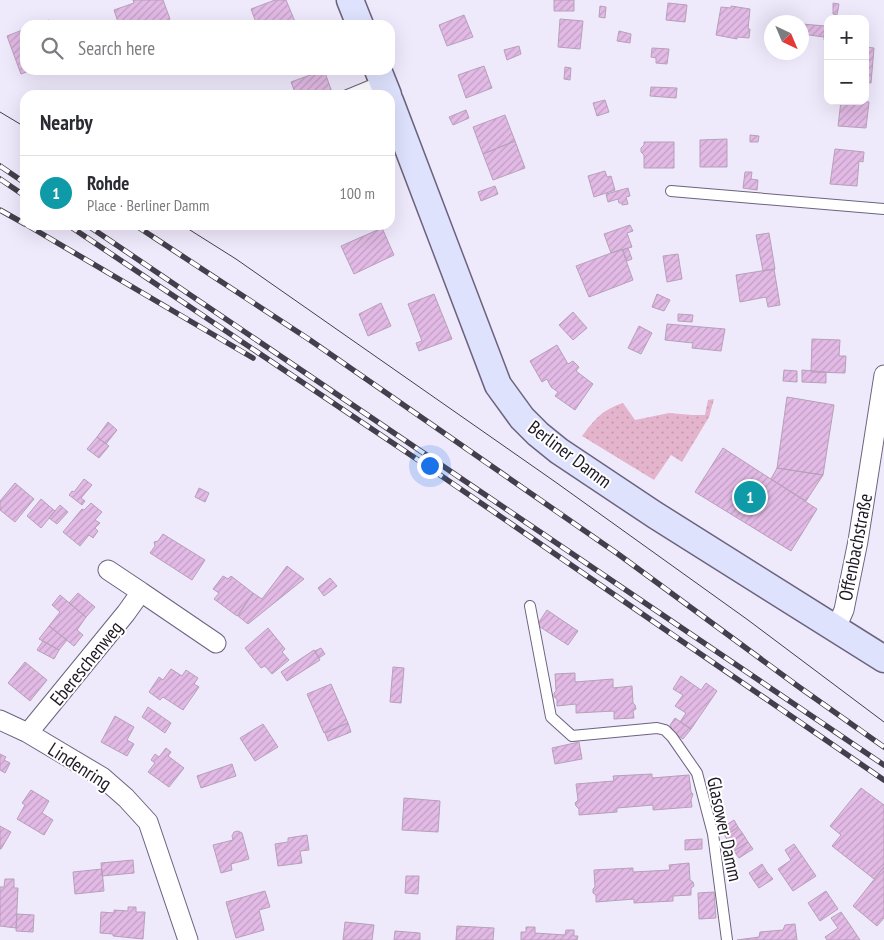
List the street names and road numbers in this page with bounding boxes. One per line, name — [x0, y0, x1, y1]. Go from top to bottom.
street label: Berliner Damm — [524, 415, 616, 493]
street label: Offenbachstraße — [833, 491, 877, 603]
street label: Ebereschenweg — [45, 616, 127, 710]
street label: Lindenring — [44, 737, 116, 795]
street label: Glasower Damm — [702, 775, 748, 883]

